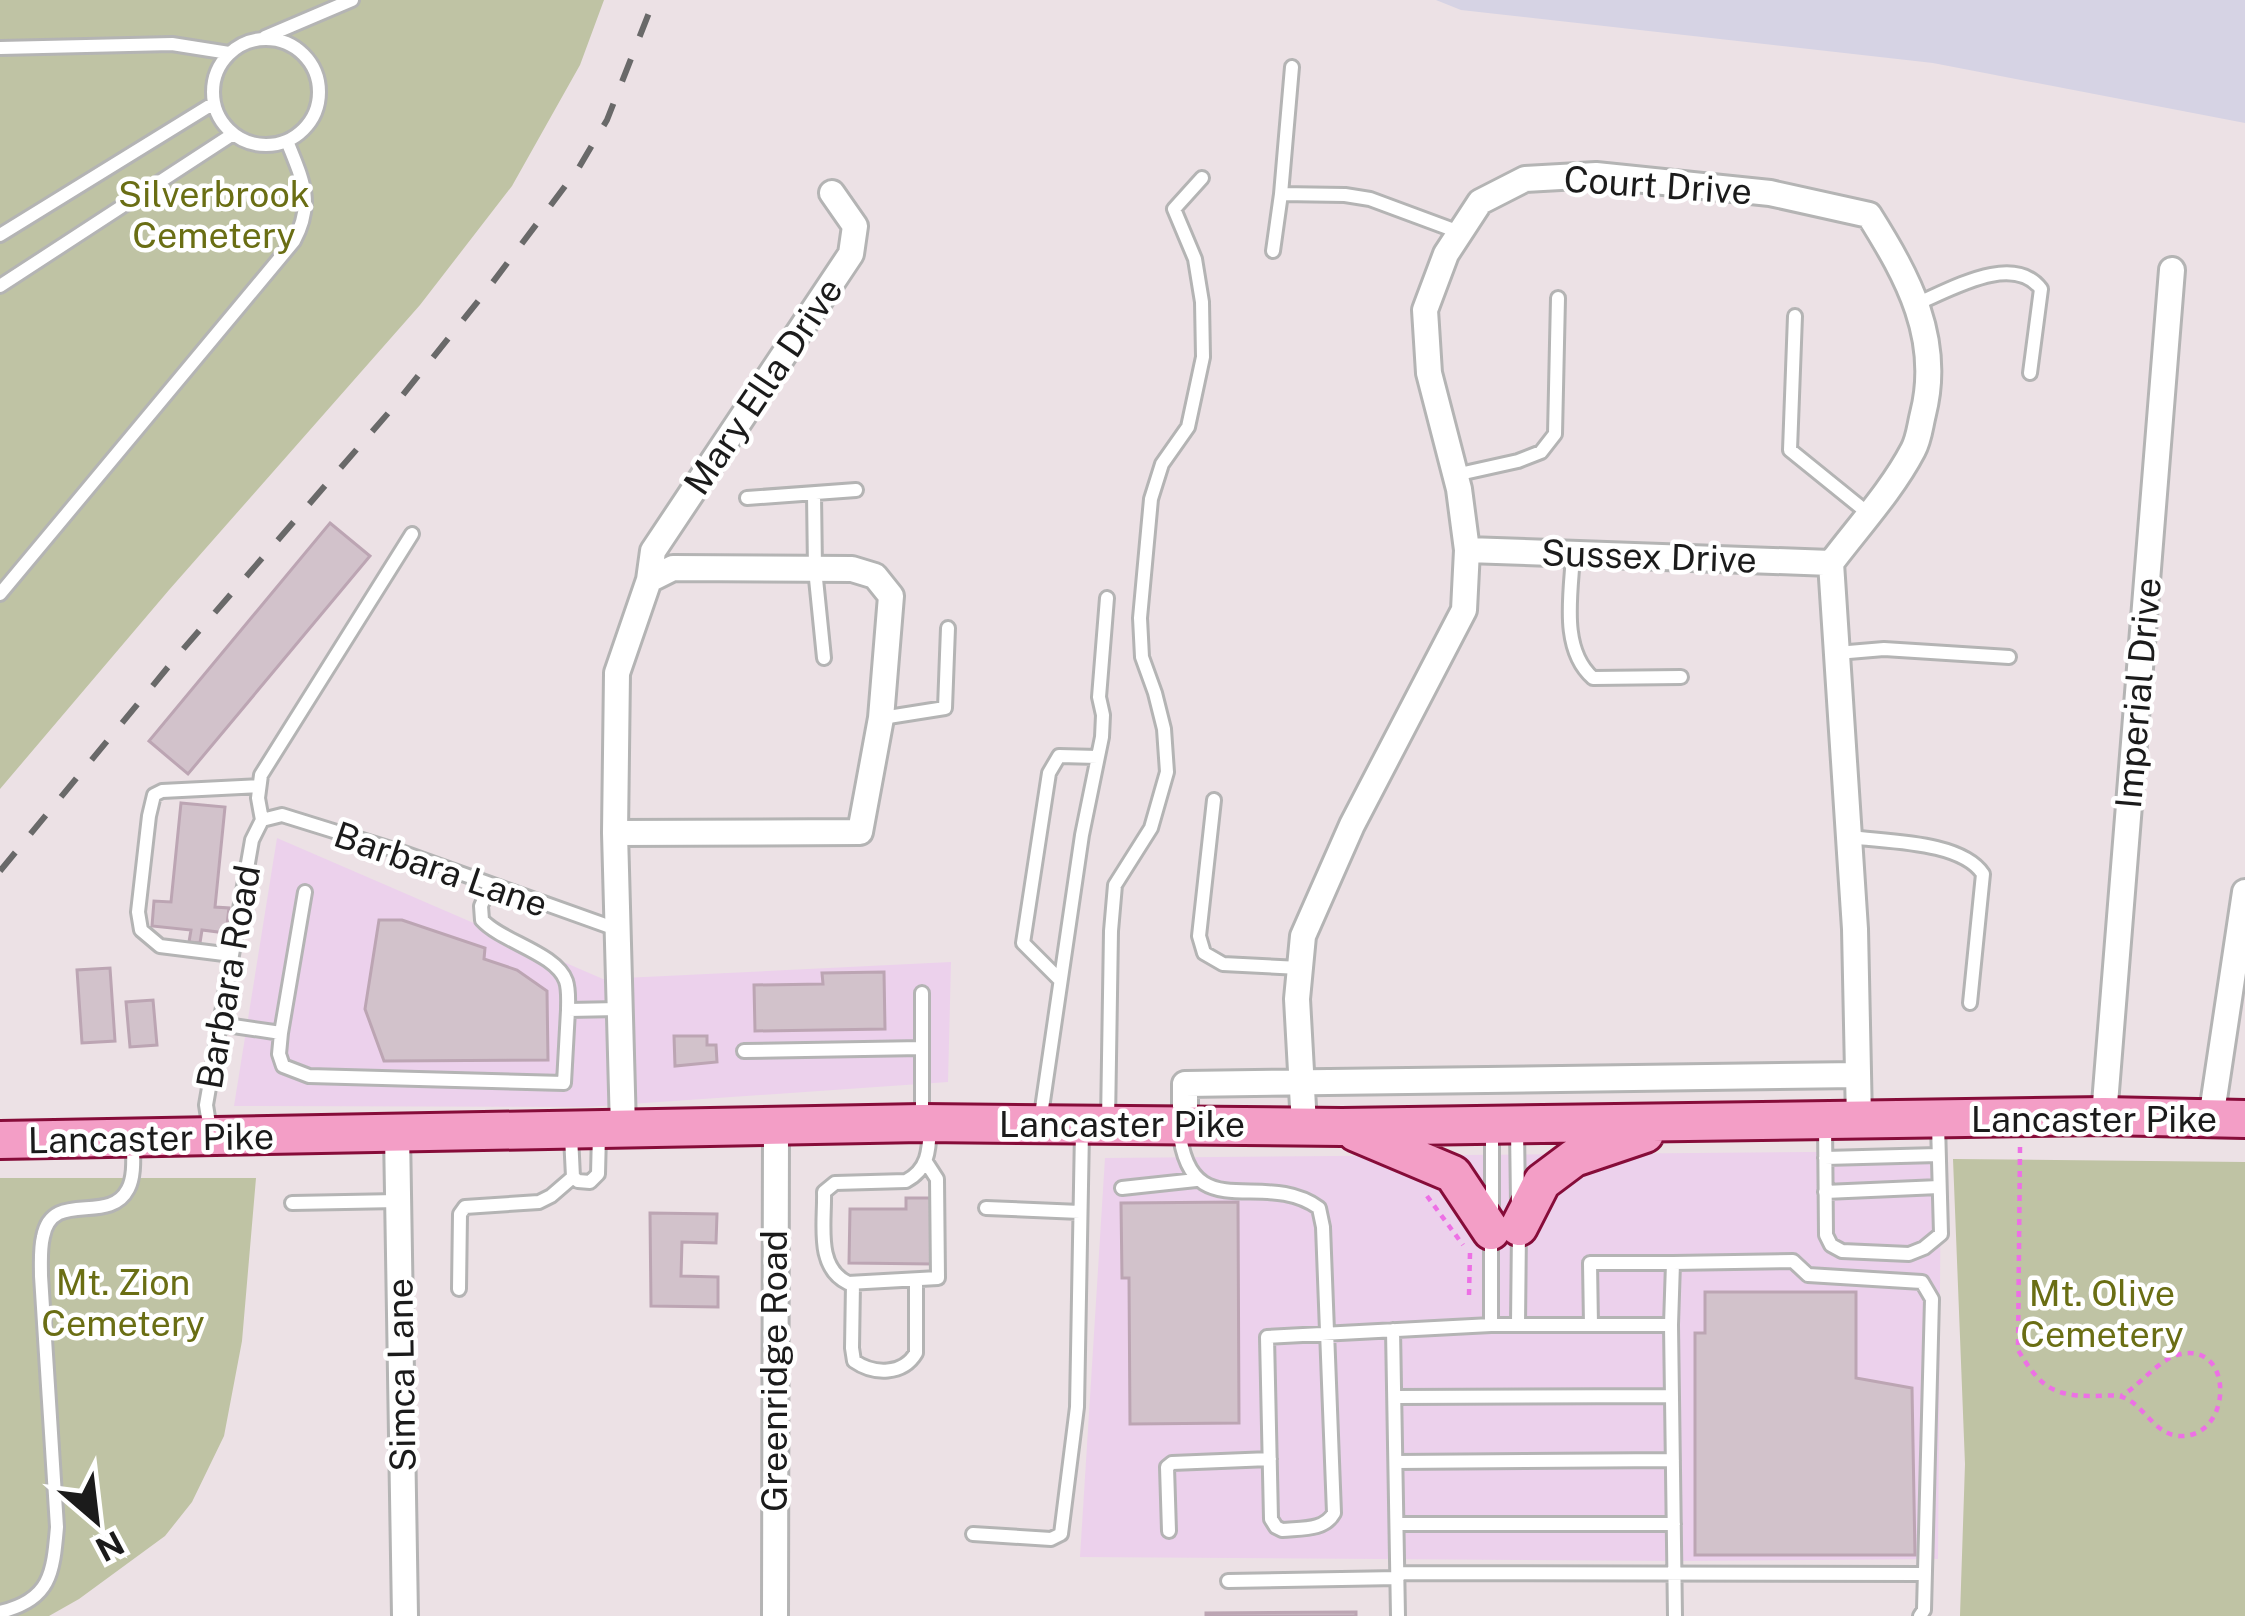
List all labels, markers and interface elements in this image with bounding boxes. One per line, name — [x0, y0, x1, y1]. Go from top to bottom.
street label: Court Drive — [1562, 157, 1754, 213]
park label: Silverbrook Cemetery — [118, 173, 310, 256]
street label: Mary Ella Drive — [675, 270, 851, 502]
street label: Sussex Drive — [1540, 531, 1758, 581]
street label: Imperial Drive — [2107, 576, 2169, 810]
street label: Barbara Lane — [329, 813, 553, 925]
street label: Barbara Road — [188, 862, 268, 1092]
street label: Lancaster Pike — [1971, 1098, 2217, 1140]
street label: Lancaster Pike — [999, 1103, 1245, 1145]
street label: Lancaster Pike — [27, 1115, 275, 1161]
street label: Greenridge Road — [753, 1230, 795, 1512]
park label: Mt. Zion Cemetery — [41, 1261, 205, 1344]
park label: Mt. Olive Cemetery — [2020, 1272, 2184, 1355]
street label: Simca Lane — [378, 1278, 424, 1472]
north arrow — [36, 1460, 156, 1580]
text: N — [90, 1524, 130, 1569]

